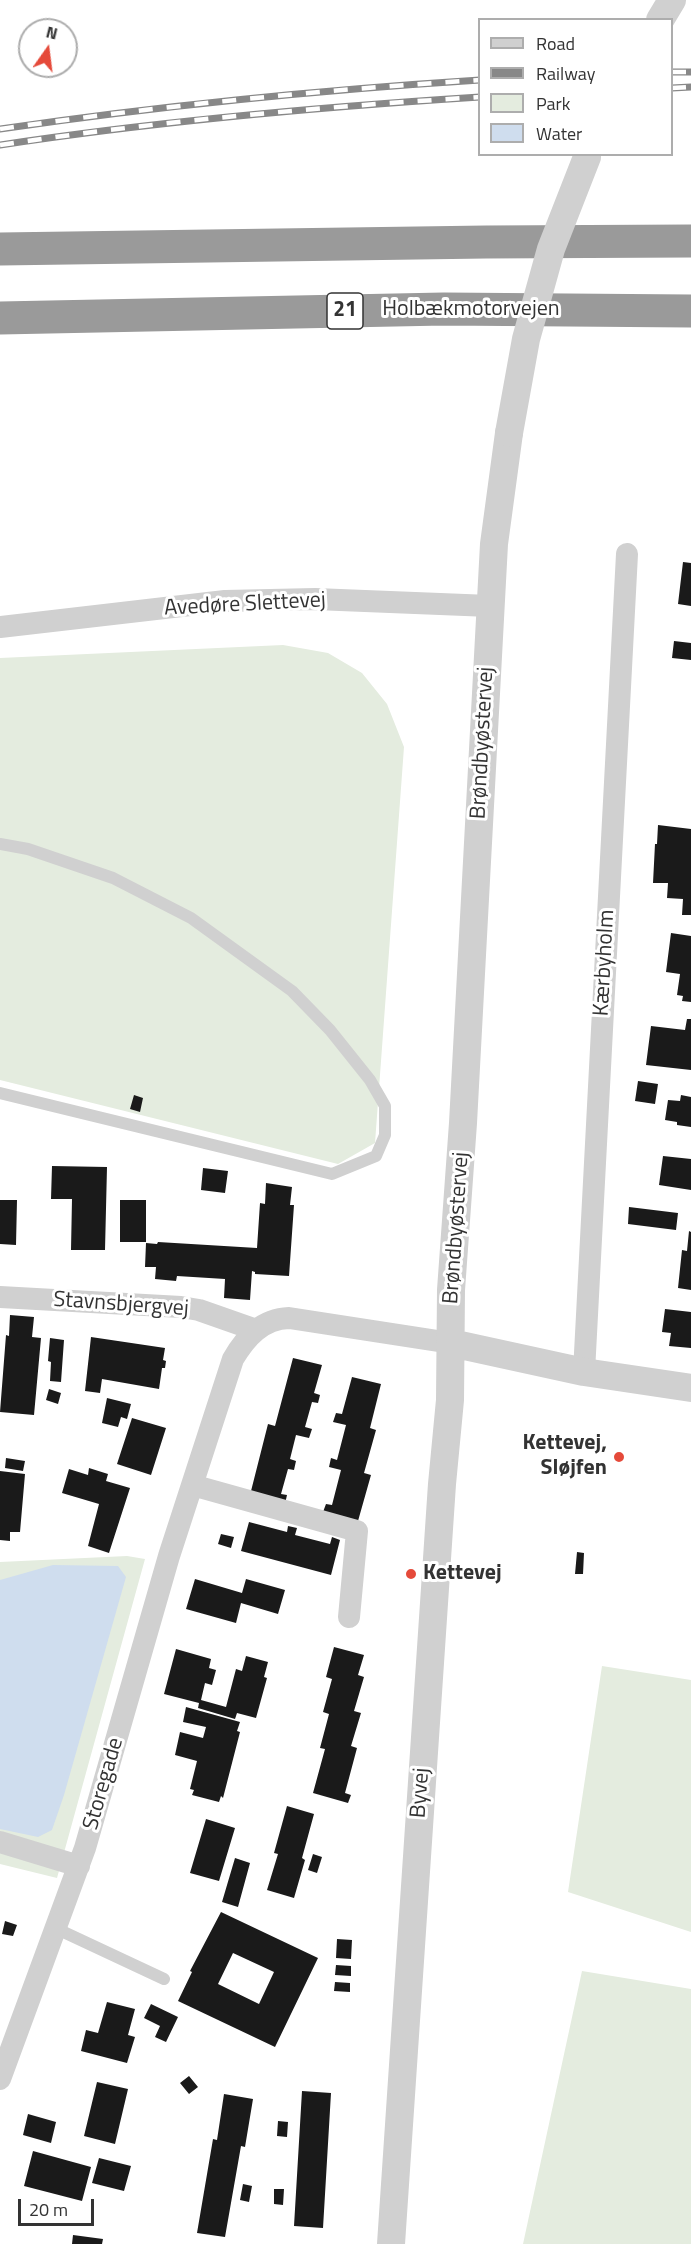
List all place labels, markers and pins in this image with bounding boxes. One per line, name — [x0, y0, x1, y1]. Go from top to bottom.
place label: Kettevej, Sløjfen — [522, 1431, 607, 1482]
marker: Kettevej, Sløjfen — [612, 1450, 626, 1464]
place label: Kettevej — [423, 1561, 502, 1587]
marker: Kettevej — [404, 1567, 418, 1581]

